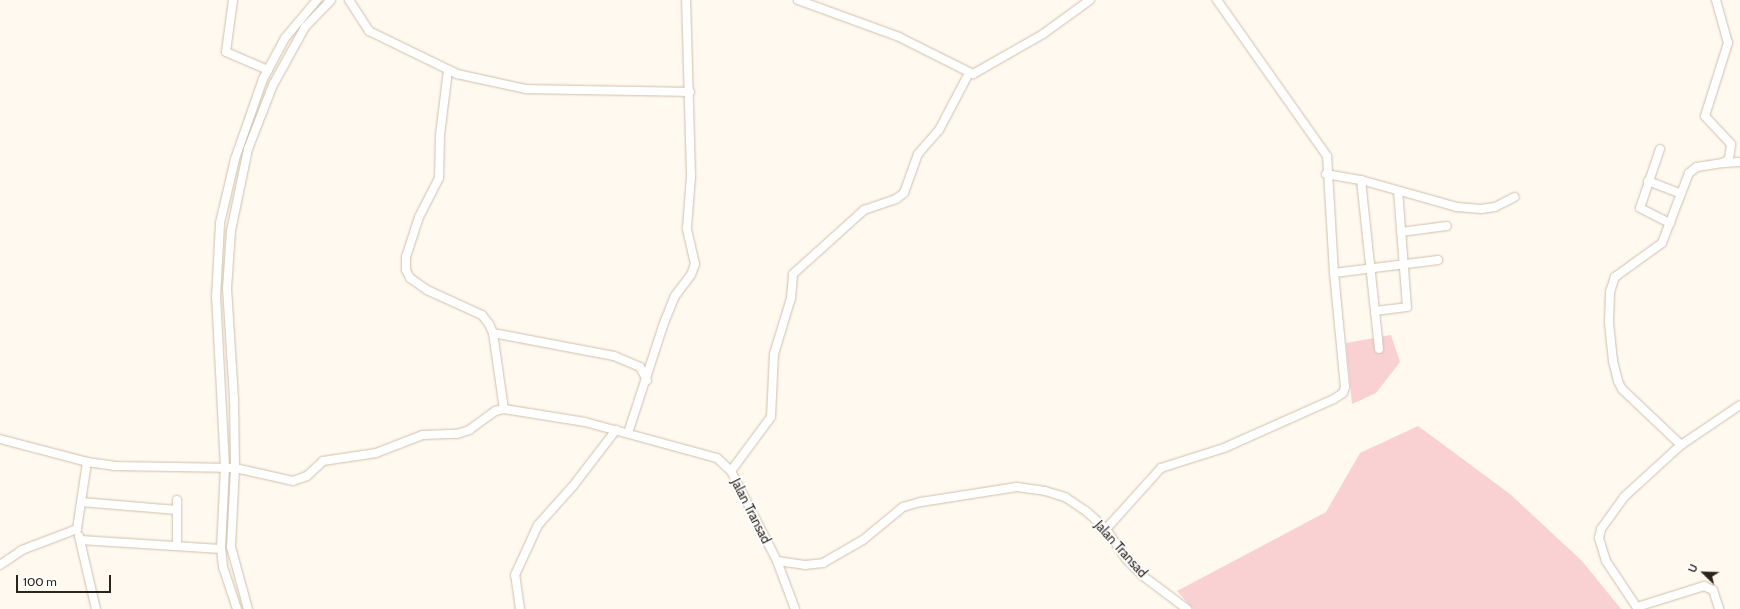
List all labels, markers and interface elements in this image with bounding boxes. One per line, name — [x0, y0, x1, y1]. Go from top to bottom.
street label: Jalan Transad — [728, 476, 774, 546]
street label: Jalan Transad — [1091, 517, 1151, 581]
north arrow — [1684, 553, 1724, 593]
text: U — [1685, 562, 1701, 575]
scale bar — [18, 567, 113, 593]
text: 100 m — [23, 574, 57, 589]

